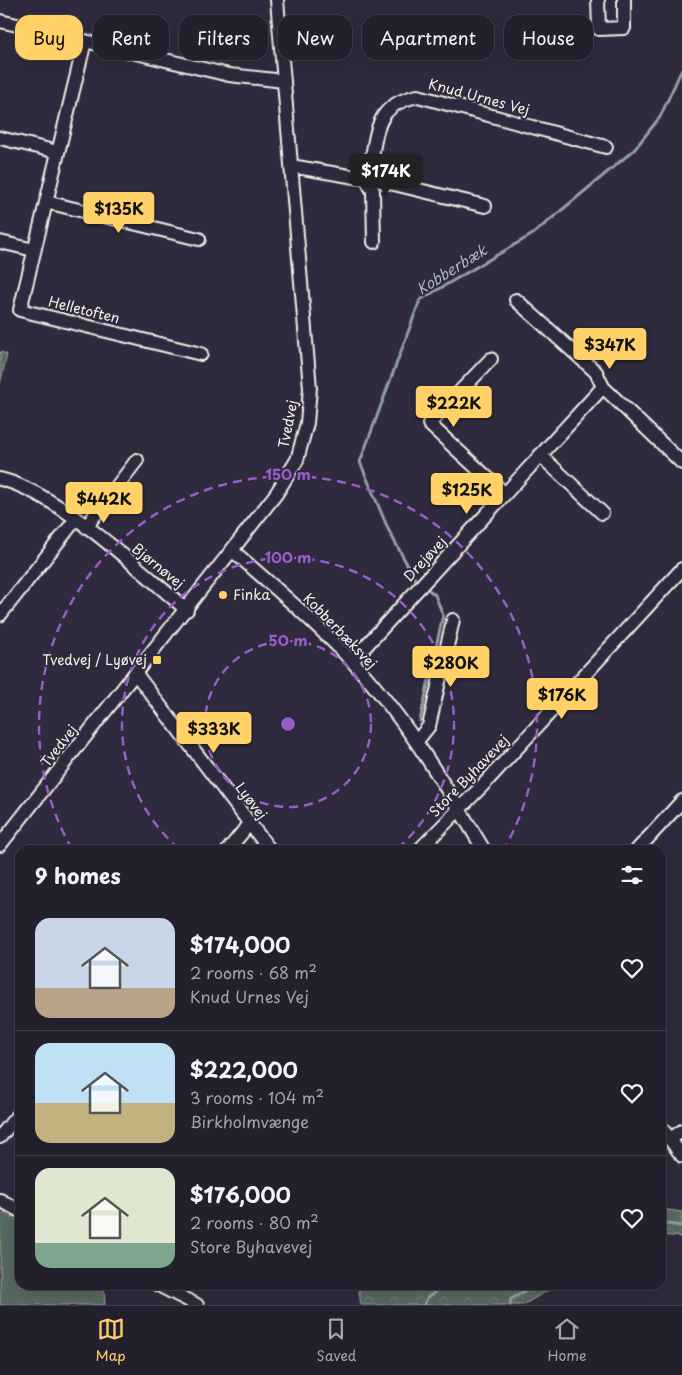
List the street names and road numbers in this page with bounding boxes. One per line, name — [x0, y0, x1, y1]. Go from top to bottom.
street label: Knud Urnes Vej — [426, 73, 532, 120]
street label: Helletoften — [46, 291, 122, 329]
street label: Tvedvej — [273, 398, 302, 450]
street label: Drejøvej — [398, 531, 451, 586]
street label: Bjørnøvej — [128, 538, 189, 593]
street label: Kobberbæksvej — [299, 588, 382, 673]
street label: Tvedvej — [35, 720, 82, 771]
street label: Store Byhavevej — [424, 730, 513, 821]
street label: Lyøvej — [230, 778, 272, 824]

